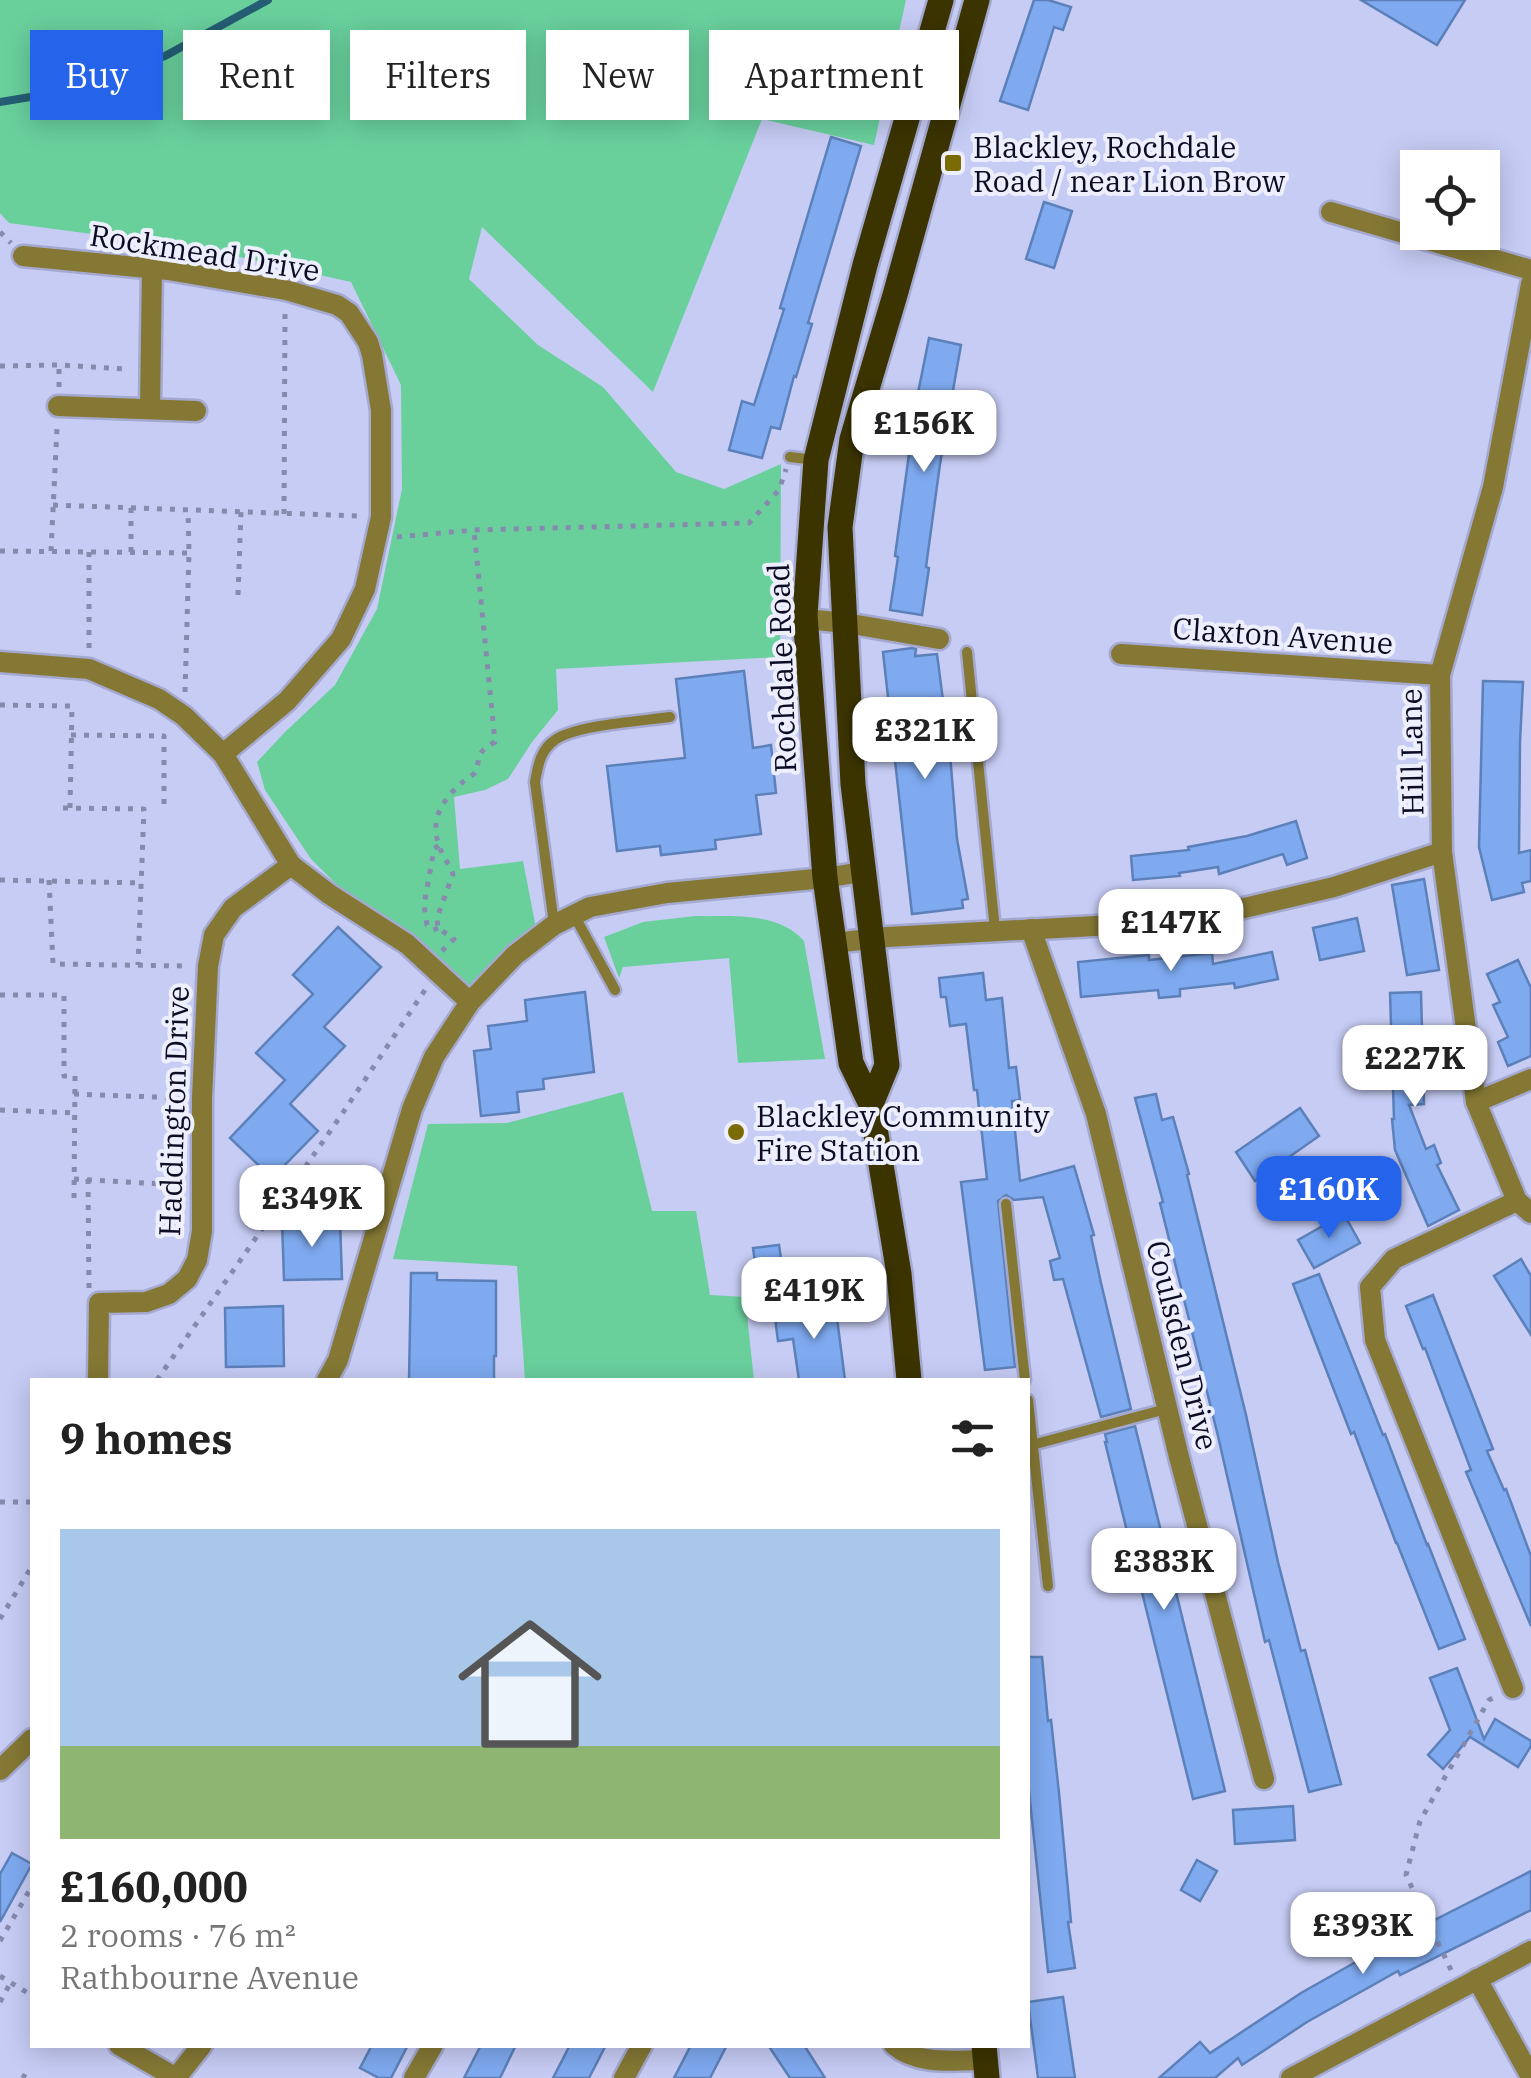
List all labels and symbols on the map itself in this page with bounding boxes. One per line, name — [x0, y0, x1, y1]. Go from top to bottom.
place label: Blackley, Rochdale Road / near Lion Brow — [973, 127, 1286, 200]
marker: Blackley, Rochdale Road / near Lion Brow — [942, 152, 964, 174]
street label: Rockmead Drive — [87, 215, 323, 289]
pin: £156K — [854, 390, 994, 475]
street label: Rochdale Road — [758, 563, 804, 773]
street label: Claxton Avenue — [1172, 608, 1394, 662]
street label: Hill Lane — [1390, 688, 1432, 816]
pin: £321K — [855, 697, 995, 782]
pin: £147K — [1101, 889, 1241, 974]
street label: Haddington Drive — [149, 985, 197, 1237]
pin: £227K — [1345, 1025, 1485, 1110]
place label: Blackley Community Fire Station — [756, 1096, 1049, 1169]
marker: Blackley Community Fire Station — [725, 1121, 747, 1143]
pin: £160K — [1259, 1156, 1399, 1241]
pin: £349K — [242, 1165, 382, 1250]
street label: Coulsden Drive — [1138, 1236, 1228, 1454]
pin: £419K — [744, 1257, 884, 1342]
pin: £383K — [1094, 1528, 1234, 1613]
pin: £393K — [1293, 1892, 1433, 1977]

